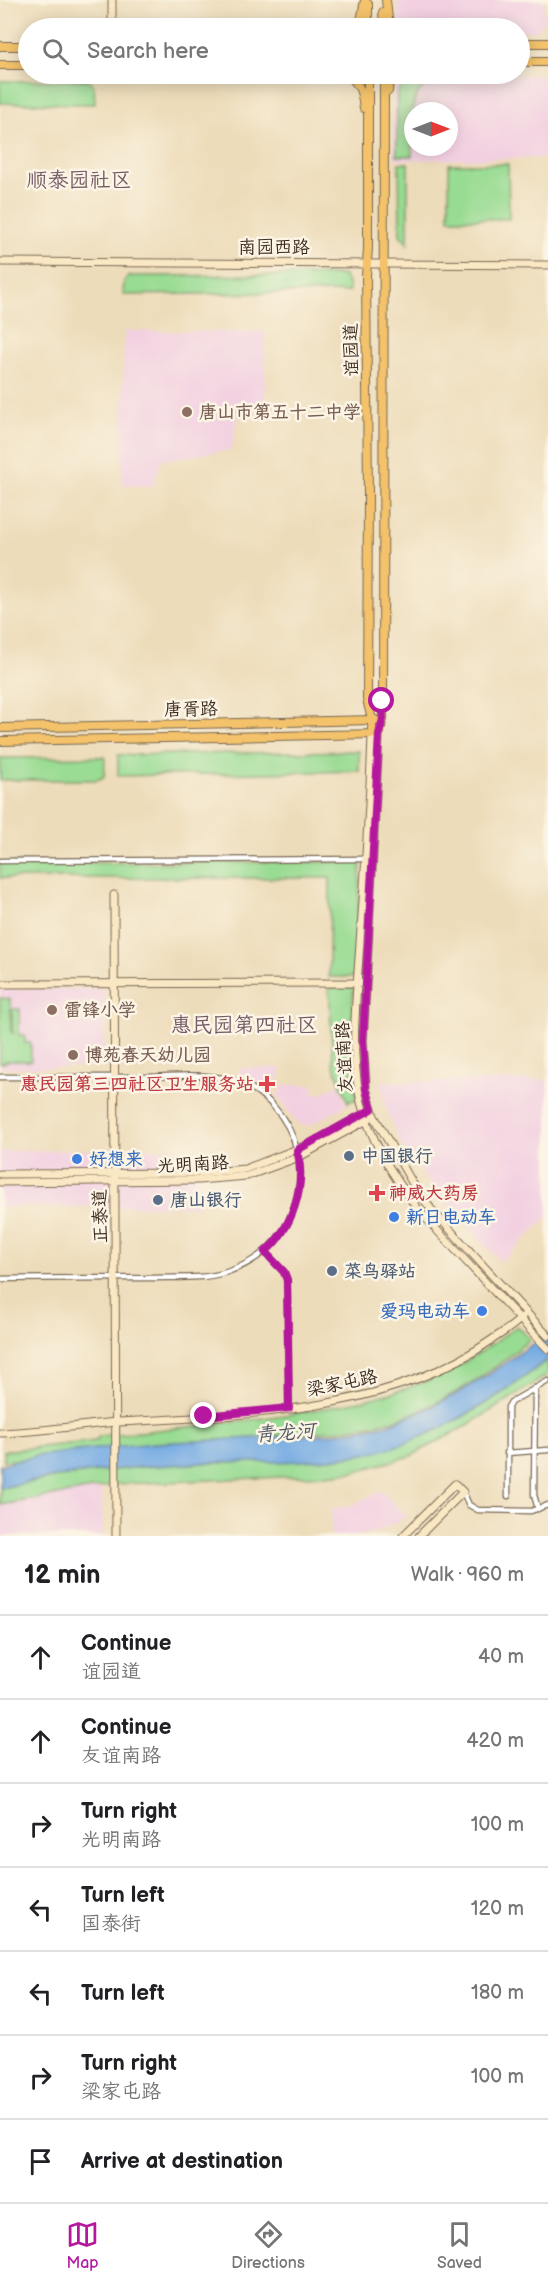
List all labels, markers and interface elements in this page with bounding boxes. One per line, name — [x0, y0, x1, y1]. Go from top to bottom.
search box — [18, 18, 530, 84]
icon: search — [39, 35, 72, 68]
text: Search here — [87, 38, 209, 65]
north arrow — [404, 102, 458, 156]
district label: 顺泰园社区 — [27, 168, 132, 193]
street label: 南园西路 — [238, 237, 310, 258]
street label: 谊园道 — [341, 323, 362, 377]
place label: 唐山市第五十二中学 — [199, 402, 361, 423]
marker: 唐山市第五十二中学 — [180, 405, 194, 419]
route start — [368, 687, 394, 713]
street label: 唐胥路 — [164, 699, 218, 720]
place label: 雷锋小学 — [64, 1000, 136, 1021]
marker: 雷锋小学 — [45, 1003, 59, 1017]
district label: 惠民园第四社区 — [171, 1013, 318, 1038]
street label: 友谊南路 — [332, 1020, 357, 1093]
place label: 博苑春天幼儿园 — [85, 1045, 211, 1066]
marker: 博苑春天幼儿园 — [66, 1048, 80, 1062]
place label: 惠民园第三四社区卫生服务站 — [20, 1074, 254, 1095]
marker: 惠民园第三四社区卫生服务站 — [258, 1075, 276, 1093]
place label: 中国银行 — [361, 1146, 433, 1167]
place label: 好想来 — [89, 1149, 143, 1170]
marker: 中国银行 — [342, 1149, 356, 1163]
marker: 好想来 — [70, 1152, 84, 1166]
street label: 光明南路 — [157, 1152, 230, 1177]
place label: 神威大药房 — [389, 1183, 479, 1204]
marker: 神威大药房 — [370, 1186, 384, 1200]
street label: 正泰道 — [90, 1189, 111, 1243]
place label: 唐山银行 — [170, 1190, 242, 1211]
marker: 唐山银行 — [151, 1193, 165, 1207]
place label: 新日电动车 — [406, 1207, 496, 1228]
marker: 新日电动车 — [387, 1210, 401, 1224]
place label: 菜鸟驿站 — [344, 1261, 416, 1282]
marker: 菜鸟驿站 — [325, 1264, 339, 1278]
place label: 爱玛电动车 — [380, 1301, 470, 1322]
marker: 爱玛电动车 — [475, 1304, 489, 1318]
street label: 梁家屯路 — [305, 1366, 380, 1401]
route end — [190, 1402, 216, 1428]
water label: 青龙河 — [254, 1419, 319, 1447]
text: 12 min — [24, 1560, 101, 1591]
text: Walk · 960 m — [411, 1563, 524, 1587]
text: Continue — [81, 1630, 171, 1657]
icon: ahead — [24, 1641, 57, 1674]
text: 40 m — [478, 1645, 524, 1669]
text: 谊园道 — [81, 1660, 141, 1684]
text: Continue — [81, 1714, 171, 1741]
icon: ahead — [24, 1725, 57, 1758]
text: 420 m — [466, 1729, 524, 1753]
text: 友谊南路 — [81, 1744, 161, 1768]
text: Turn right — [81, 1798, 177, 1825]
icon: right — [24, 1809, 57, 1842]
text: 100 m — [471, 1813, 524, 1837]
text: 光明南路 — [81, 1828, 161, 1852]
text: Turn left — [81, 1882, 165, 1909]
icon: left — [24, 1893, 57, 1926]
text: 120 m — [471, 1897, 524, 1921]
text: 国泰街 — [81, 1912, 141, 1936]
icon: left — [24, 1977, 57, 2010]
text: Turn left — [81, 1980, 165, 2007]
text: 180 m — [471, 1981, 524, 2005]
text: Turn right — [81, 2050, 177, 2077]
icon: right — [24, 2061, 57, 2094]
text: 100 m — [471, 2065, 524, 2089]
text: 梁家屯路 — [81, 2080, 161, 2104]
icon: arrive — [24, 2145, 57, 2178]
text: Arrive at destination — [81, 2148, 283, 2175]
tab: Map — [66, 2218, 99, 2273]
tab: Directions — [231, 2218, 305, 2273]
tab: Saved — [437, 2218, 482, 2273]

